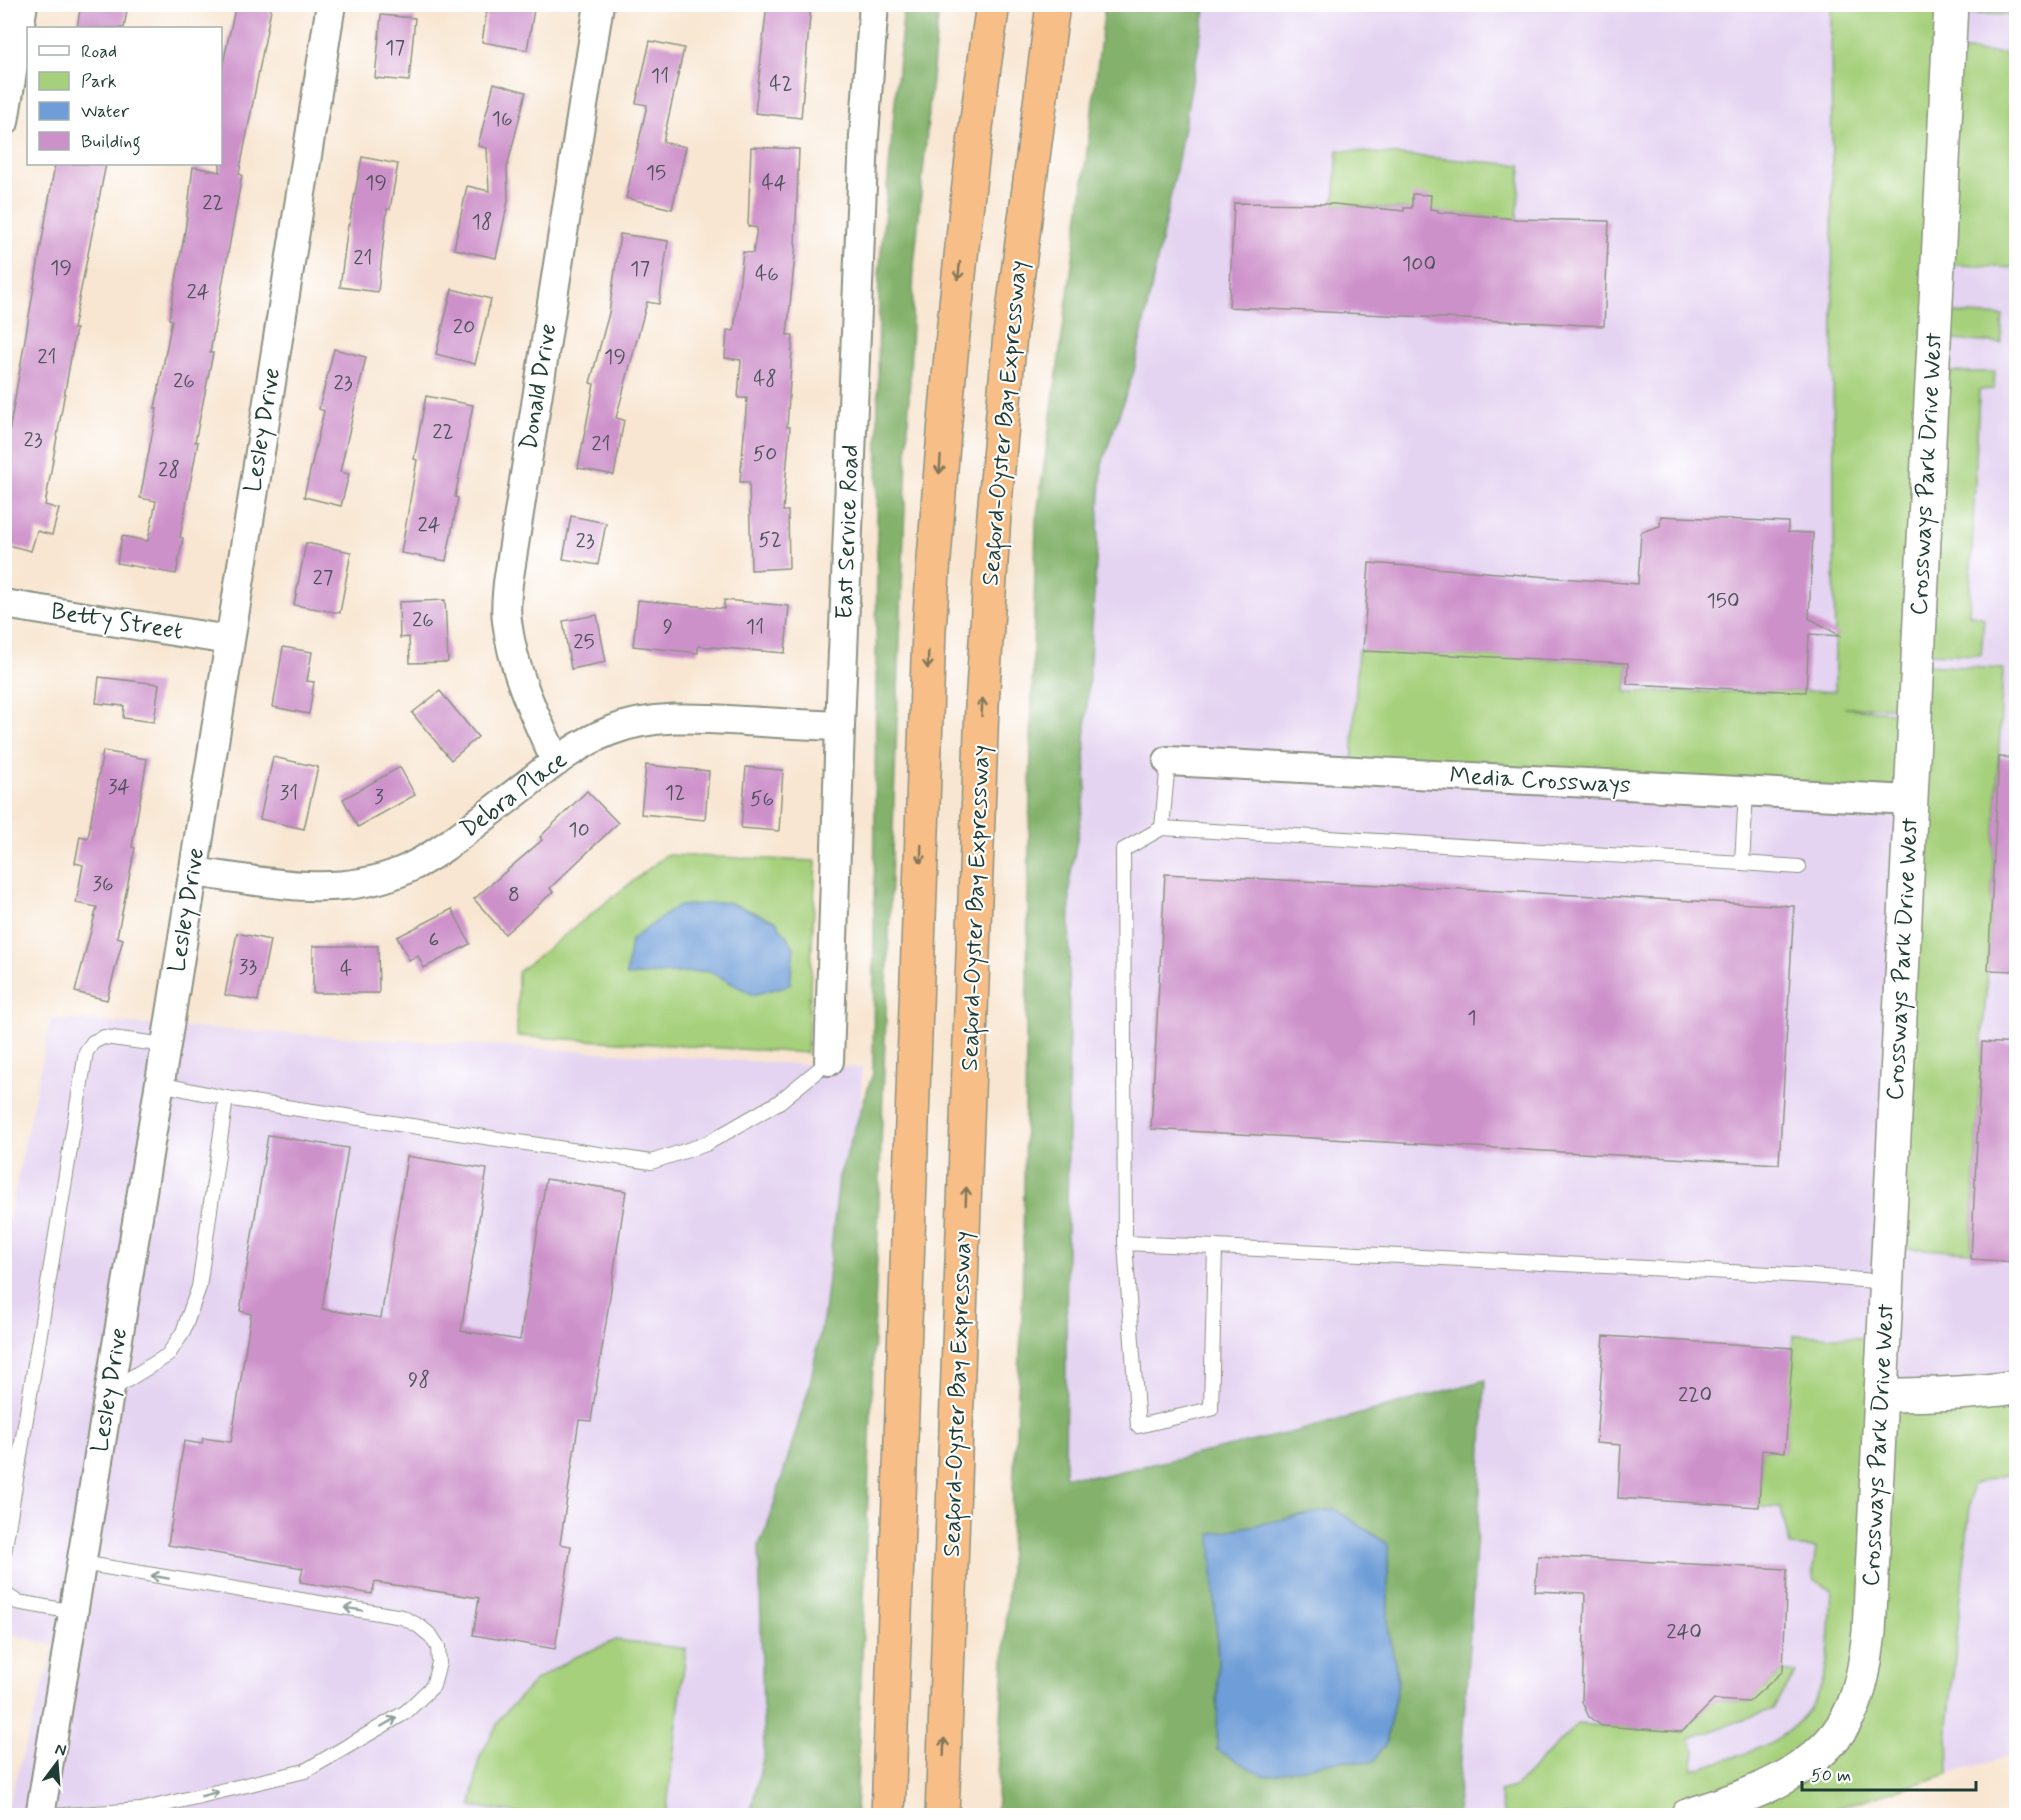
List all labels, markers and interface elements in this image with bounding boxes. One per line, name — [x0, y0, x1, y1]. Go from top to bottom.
legend — [27, 27, 222, 165]
house number: 17 — [385, 34, 405, 62]
text: Road — [81, 40, 117, 64]
house number: 11 — [651, 62, 669, 90]
text: Park — [81, 70, 117, 94]
house number: 42 — [769, 70, 793, 98]
text: Water — [81, 100, 130, 124]
house number: 16 — [492, 105, 513, 133]
text: Building — [81, 130, 141, 156]
house number: 15 — [646, 159, 666, 187]
house number: 19 — [365, 169, 387, 197]
house number: 44 — [762, 169, 787, 197]
house number: 22 — [202, 189, 224, 217]
house number: 18 — [472, 208, 492, 236]
house number: 21 — [353, 244, 373, 272]
house number: 100 — [1402, 250, 1436, 278]
house number: 19 — [50, 254, 72, 282]
house number: 17 — [630, 255, 650, 283]
street label: Seaford-Oyster Bay Expressway — [975, 259, 1037, 587]
house number: 46 — [755, 260, 779, 288]
one-way arrow — [953, 260, 964, 280]
house number: 24 — [186, 278, 210, 306]
house number: 20 — [453, 313, 475, 341]
street label: Donald Drive — [514, 321, 564, 453]
street label: Crossways Park Drive West — [1904, 331, 1950, 616]
house number: 21 — [37, 343, 57, 371]
house number: 19 — [604, 343, 626, 371]
house number: 48 — [753, 365, 777, 393]
street label: Lesley Drive — [238, 366, 288, 494]
house number: 26 — [173, 367, 195, 395]
house number: 23 — [333, 369, 353, 397]
house number: 22 — [432, 418, 454, 446]
house number: 23 — [23, 426, 43, 454]
house number: 21 — [591, 430, 611, 458]
house number: 50 — [753, 440, 777, 468]
street label: East Service Road — [829, 444, 867, 620]
one-way arrow — [934, 454, 945, 474]
house number: 28 — [158, 456, 180, 484]
house number: 24 — [417, 511, 441, 539]
house number: 52 — [758, 526, 782, 554]
house number: 23 — [575, 527, 595, 555]
house number: 27 — [313, 564, 333, 592]
house number: 150 — [1706, 587, 1740, 615]
street label: Betty Street — [49, 596, 185, 648]
house number: 26 — [412, 606, 434, 634]
house number: 9 — [663, 613, 673, 641]
house number: 11 — [746, 613, 764, 641]
house number: 25 — [573, 628, 595, 656]
one-way arrow — [922, 649, 933, 669]
one-way arrow — [977, 698, 988, 718]
street label: Seaford-Oyster Bay Expressway — [955, 744, 999, 1072]
street label: Debra Place — [454, 745, 574, 845]
street label: Media Crossways — [1449, 761, 1632, 801]
house number: 34 — [108, 773, 130, 801]
house number: 31 — [280, 779, 298, 807]
house number: 12 — [665, 779, 685, 807]
house number: 3 — [374, 783, 384, 811]
house number: 56 — [750, 785, 774, 813]
house number: 10 — [568, 816, 590, 844]
street label: Crossways Park Drive West — [1880, 816, 1926, 1101]
one-way arrow — [915, 844, 927, 864]
street label: Lesley Drive — [162, 846, 212, 974]
house number: 36 — [92, 870, 114, 898]
house number: 8 — [508, 881, 520, 909]
house number: 6 — [429, 926, 439, 954]
house number: 33 — [239, 953, 257, 981]
house number: 4 — [340, 955, 352, 983]
house number: 1 — [1467, 1004, 1477, 1032]
one-way arrow — [960, 1186, 971, 1206]
street label: Seaford-Oyster Bay Expressway — [937, 1230, 981, 1558]
street label: Crossways Park Drive West — [1856, 1302, 1902, 1587]
street label: Lesley Drive — [85, 1326, 135, 1454]
house number: 98 — [408, 1366, 430, 1394]
house number: 220 — [1678, 1381, 1712, 1409]
one-way arrow — [151, 1572, 171, 1583]
one-way arrow — [343, 1604, 363, 1615]
house number: 240 — [1666, 1618, 1702, 1646]
one-way arrow — [380, 1716, 398, 1727]
north arrow — [27, 1733, 87, 1793]
text: N — [53, 1738, 69, 1762]
one-way arrow — [939, 1738, 950, 1758]
scale bar — [1802, 1754, 1976, 1792]
text: 50 m — [1811, 1764, 1851, 1788]
one-way arrow — [200, 1787, 219, 1799]

